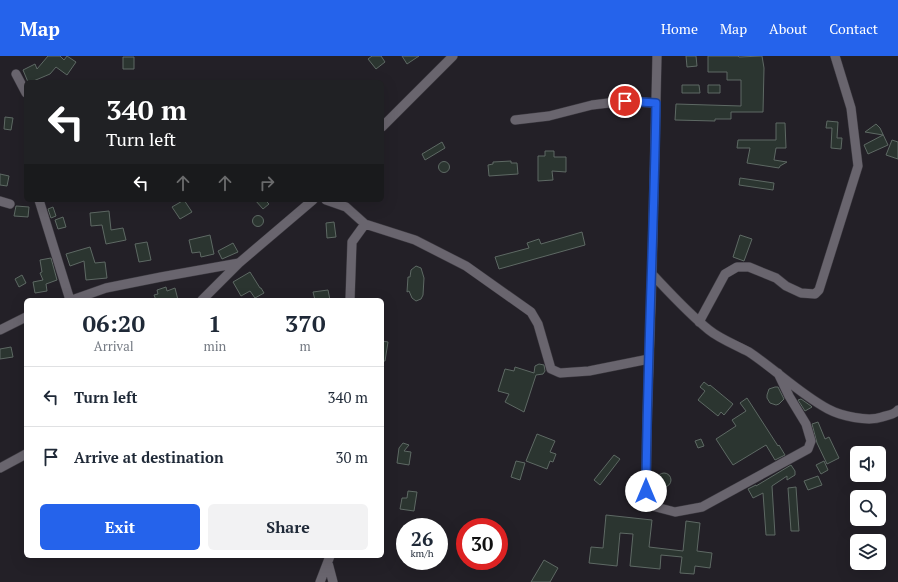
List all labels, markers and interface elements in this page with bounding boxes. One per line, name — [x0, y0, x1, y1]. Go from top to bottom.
text: Map — [20, 16, 60, 41]
text: Home — [661, 19, 698, 38]
text: Map — [720, 19, 747, 38]
text: About — [769, 19, 807, 38]
text: Contact — [829, 19, 878, 38]
pin — [608, 84, 642, 118]
icon: arrive — [614, 90, 636, 112]
text: 340 m — [106, 91, 187, 128]
icon: left — [40, 96, 92, 148]
text: Turn left — [106, 127, 176, 151]
icon: left — [130, 172, 152, 194]
icon: ahead — [172, 172, 194, 194]
icon: ahead — [214, 172, 236, 194]
icon: right — [256, 172, 278, 194]
text: 06:20 — [82, 307, 145, 339]
text: 1 — [208, 307, 222, 339]
text: 370 — [285, 307, 325, 339]
text: Arrival — [94, 337, 134, 355]
text: min — [203, 337, 226, 355]
text: m — [300, 337, 311, 355]
icon: left — [40, 386, 62, 408]
text: Turn left — [74, 387, 138, 407]
text: 340 m — [327, 387, 368, 407]
icon: arrive — [40, 446, 62, 468]
map controls — [850, 446, 886, 570]
button: sound — [850, 446, 886, 482]
text: Arrive at destination — [74, 447, 224, 467]
text: 30 m — [335, 447, 368, 467]
position arrow — [625, 470, 667, 512]
button: search — [850, 490, 886, 526]
button: Exit — [40, 504, 200, 550]
button: Share — [208, 504, 368, 550]
speed limit sign: 30 — [456, 518, 508, 570]
text: 26 — [411, 525, 433, 552]
button: layers — [850, 534, 886, 570]
text: km/h — [410, 547, 434, 560]

